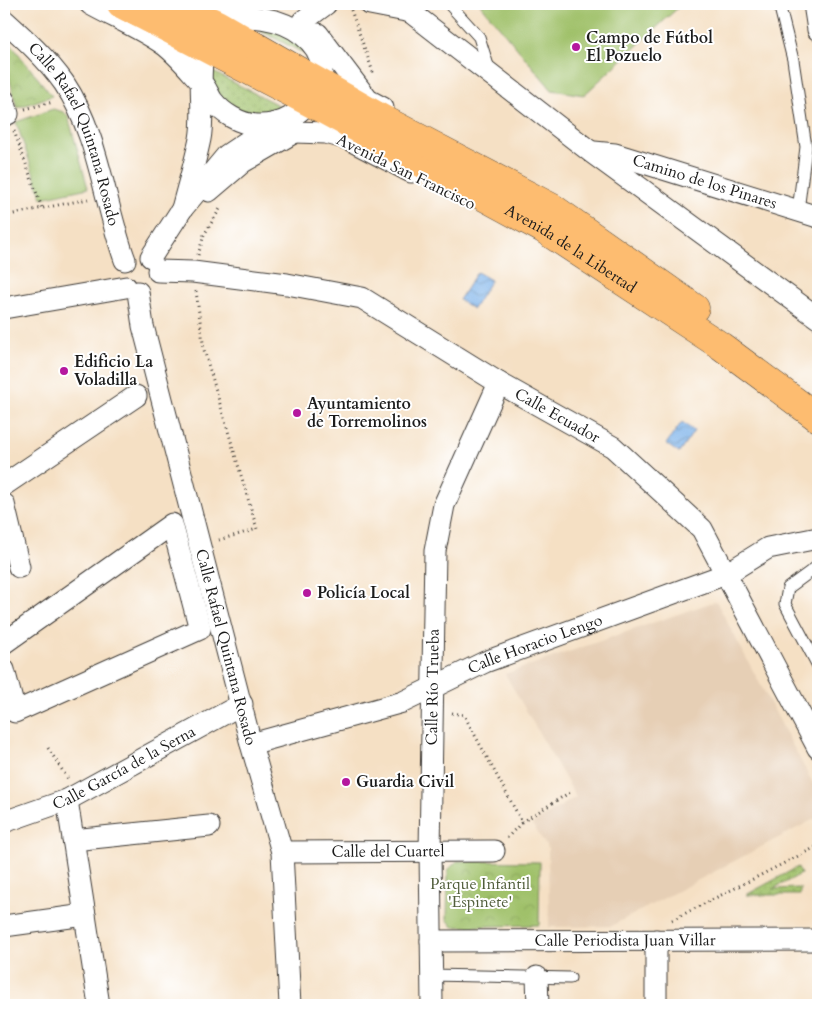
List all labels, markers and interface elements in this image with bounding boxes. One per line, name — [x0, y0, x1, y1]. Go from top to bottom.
place label: Campo de Fútbol El Pozuelo — [586, 27, 713, 67]
street label: Calle Rafael Quintana Rosado — [23, 37, 125, 229]
marker: Campo de Fútbol El Pozuelo — [570, 41, 582, 53]
street label: Avenida San Francisco — [333, 129, 480, 215]
street label: Camino de los Pinares — [630, 149, 780, 215]
street label: Avenida de la Libertad — [501, 199, 641, 299]
place label: Edificio La Voladilla — [74, 351, 153, 391]
marker: Edificio La Voladilla — [58, 365, 70, 377]
street label: Calle Ecuador — [510, 383, 604, 449]
place label: Ayuntamiento de Torremolinos — [307, 393, 427, 433]
marker: Ayuntamiento de Torremolinos — [291, 407, 303, 419]
street label: Calle Rafael Quintana Rosado — [190, 547, 262, 748]
place label: Policía Local — [317, 582, 410, 604]
marker: Policía Local — [301, 587, 313, 599]
street label: Calle Horacio Lengo — [464, 609, 606, 680]
street label: Calle Río Trueba — [421, 629, 445, 745]
street label: Calle García de la Serna — [50, 720, 200, 815]
place label: Guardia Civil — [356, 771, 455, 793]
marker: Guardia Civil — [340, 776, 352, 788]
street label: Calle del Cuartel — [331, 840, 445, 863]
park label: Parque Infantil 'Espinete' — [430, 873, 530, 913]
street label: Calle Periodista Juan Villar — [534, 929, 716, 952]

